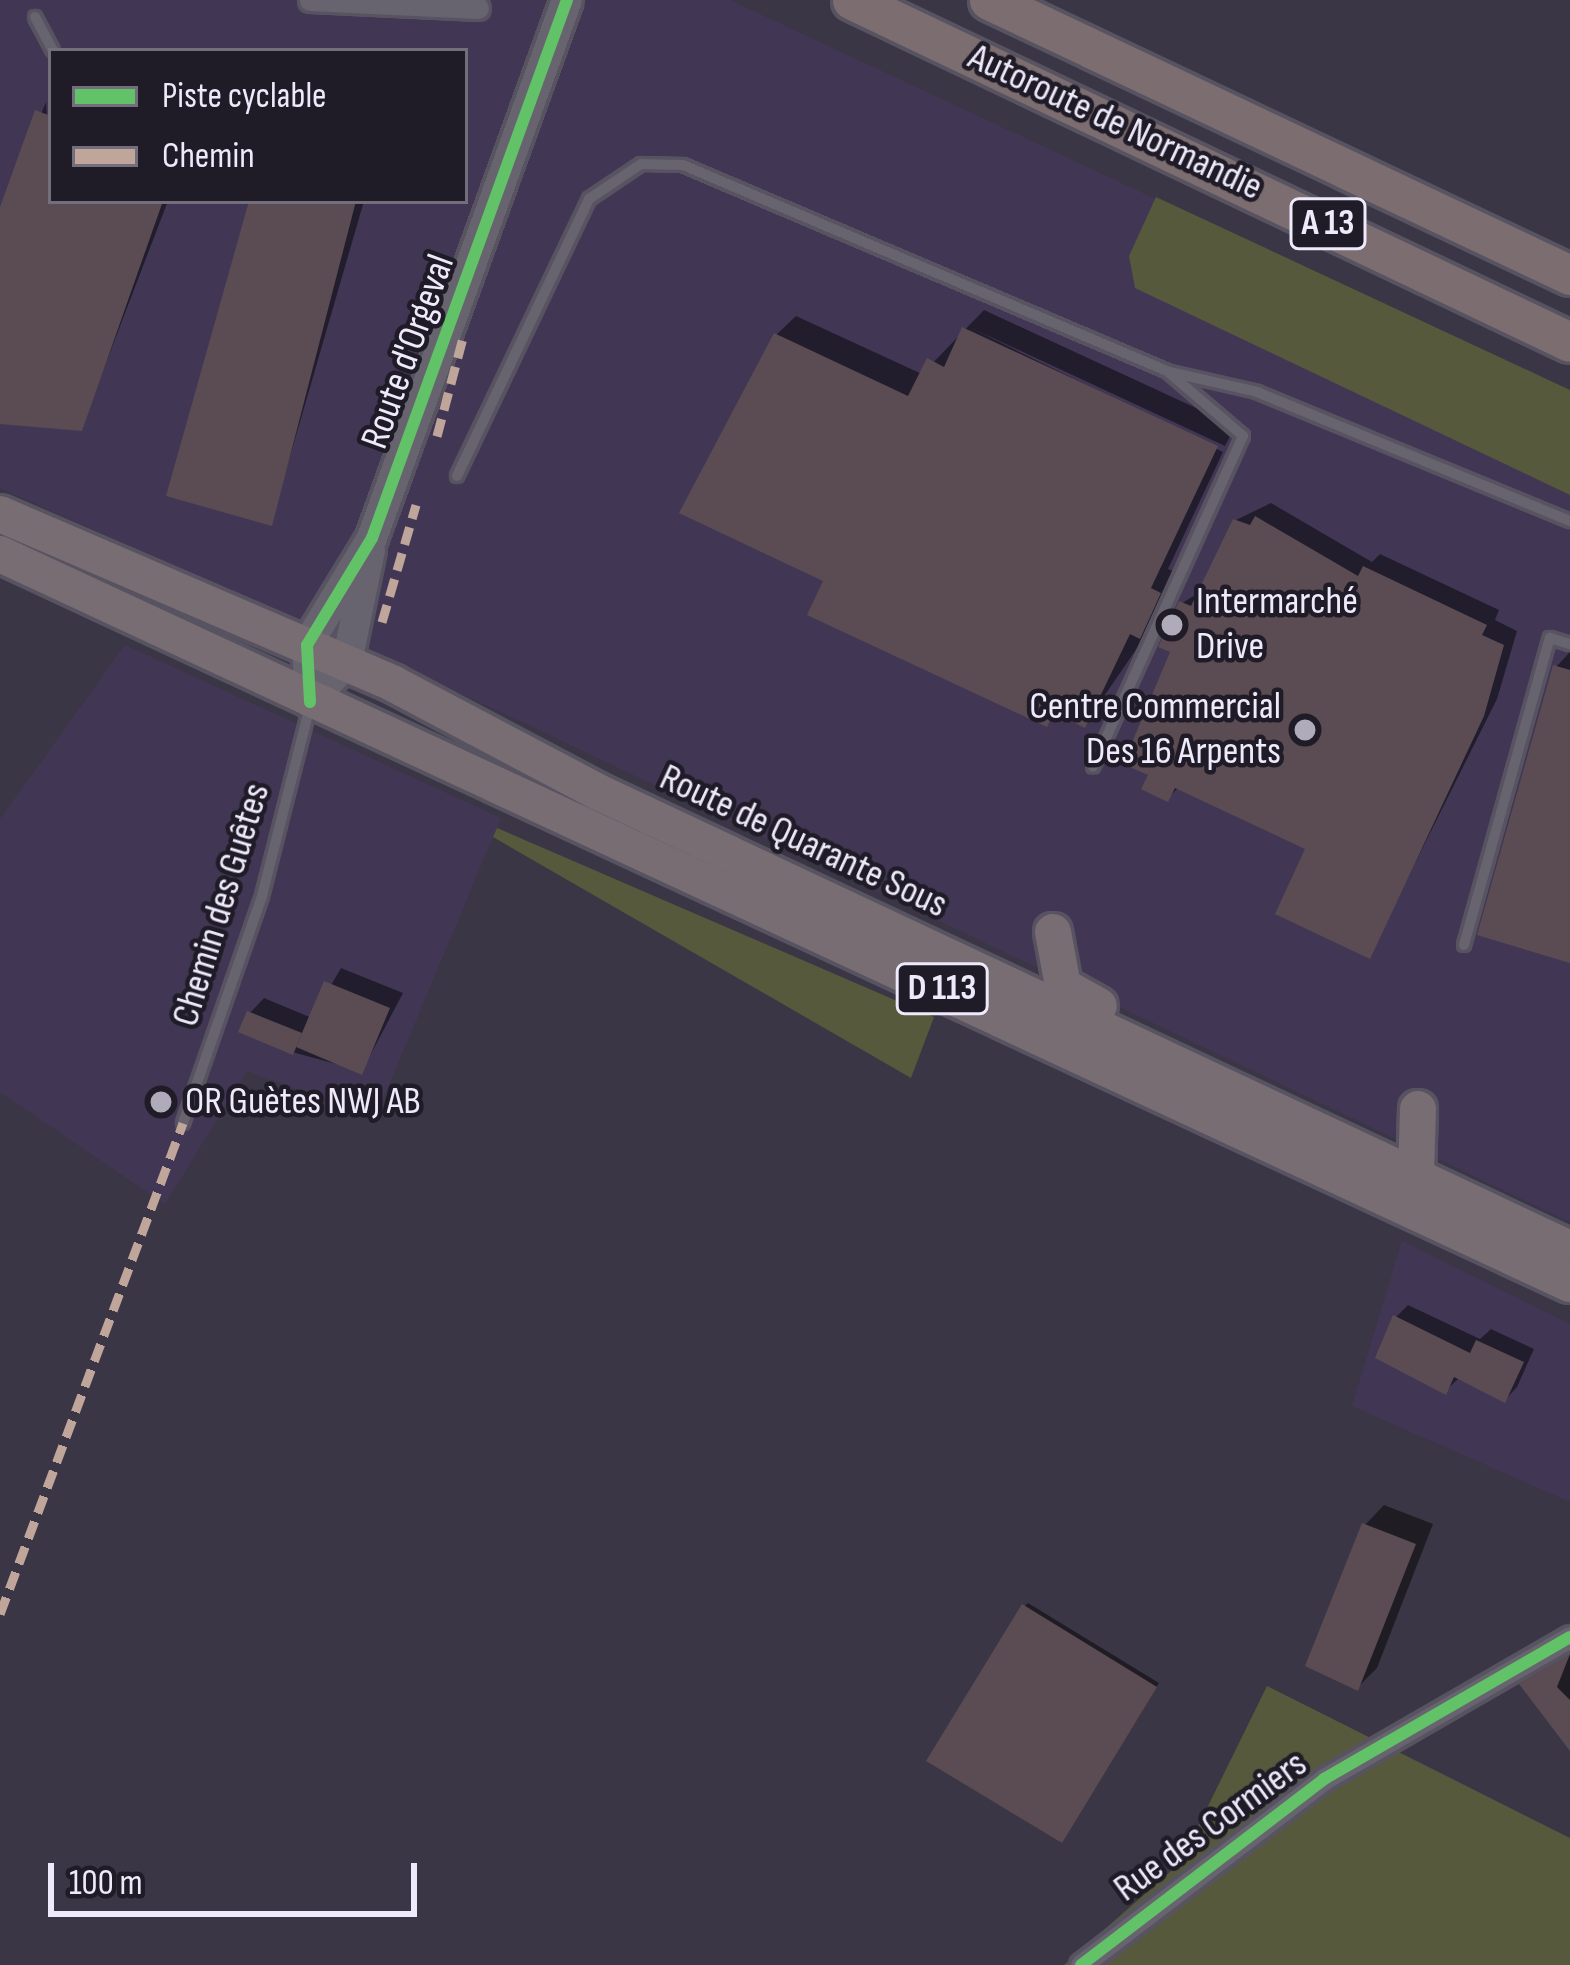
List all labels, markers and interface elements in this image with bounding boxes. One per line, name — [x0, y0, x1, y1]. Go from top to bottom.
street label: Autoroute de Normandie — [961, 34, 1269, 212]
legend — [48, 48, 468, 204]
text: Piste cyclable — [162, 75, 327, 118]
text: Chemin — [162, 135, 255, 178]
road number: A 13 — [1289, 194, 1367, 254]
street label: Route d'Orgeval — [352, 249, 466, 455]
place label: Intermarché Drive — [1196, 580, 1358, 671]
marker: Intermarché Drive — [1159, 612, 1185, 638]
place label: Centre Commercial Des 16 Arpents — [1029, 685, 1281, 776]
marker: Centre Commercial Des 16 Arpents — [1292, 717, 1318, 743]
street label: Route de Quarante Sous — [652, 755, 954, 929]
street label: Chemin des Guêtes — [163, 778, 281, 1032]
road number: D 113 — [894, 959, 990, 1019]
place label: OR Guètes NWJ AB — [185, 1079, 421, 1125]
marker: OR Guètes NWJ AB — [148, 1089, 174, 1115]
street label: Rue des Cormiers — [1105, 1741, 1317, 1913]
scale bar — [54, 1839, 423, 1913]
text: 100 m — [69, 1862, 143, 1905]

